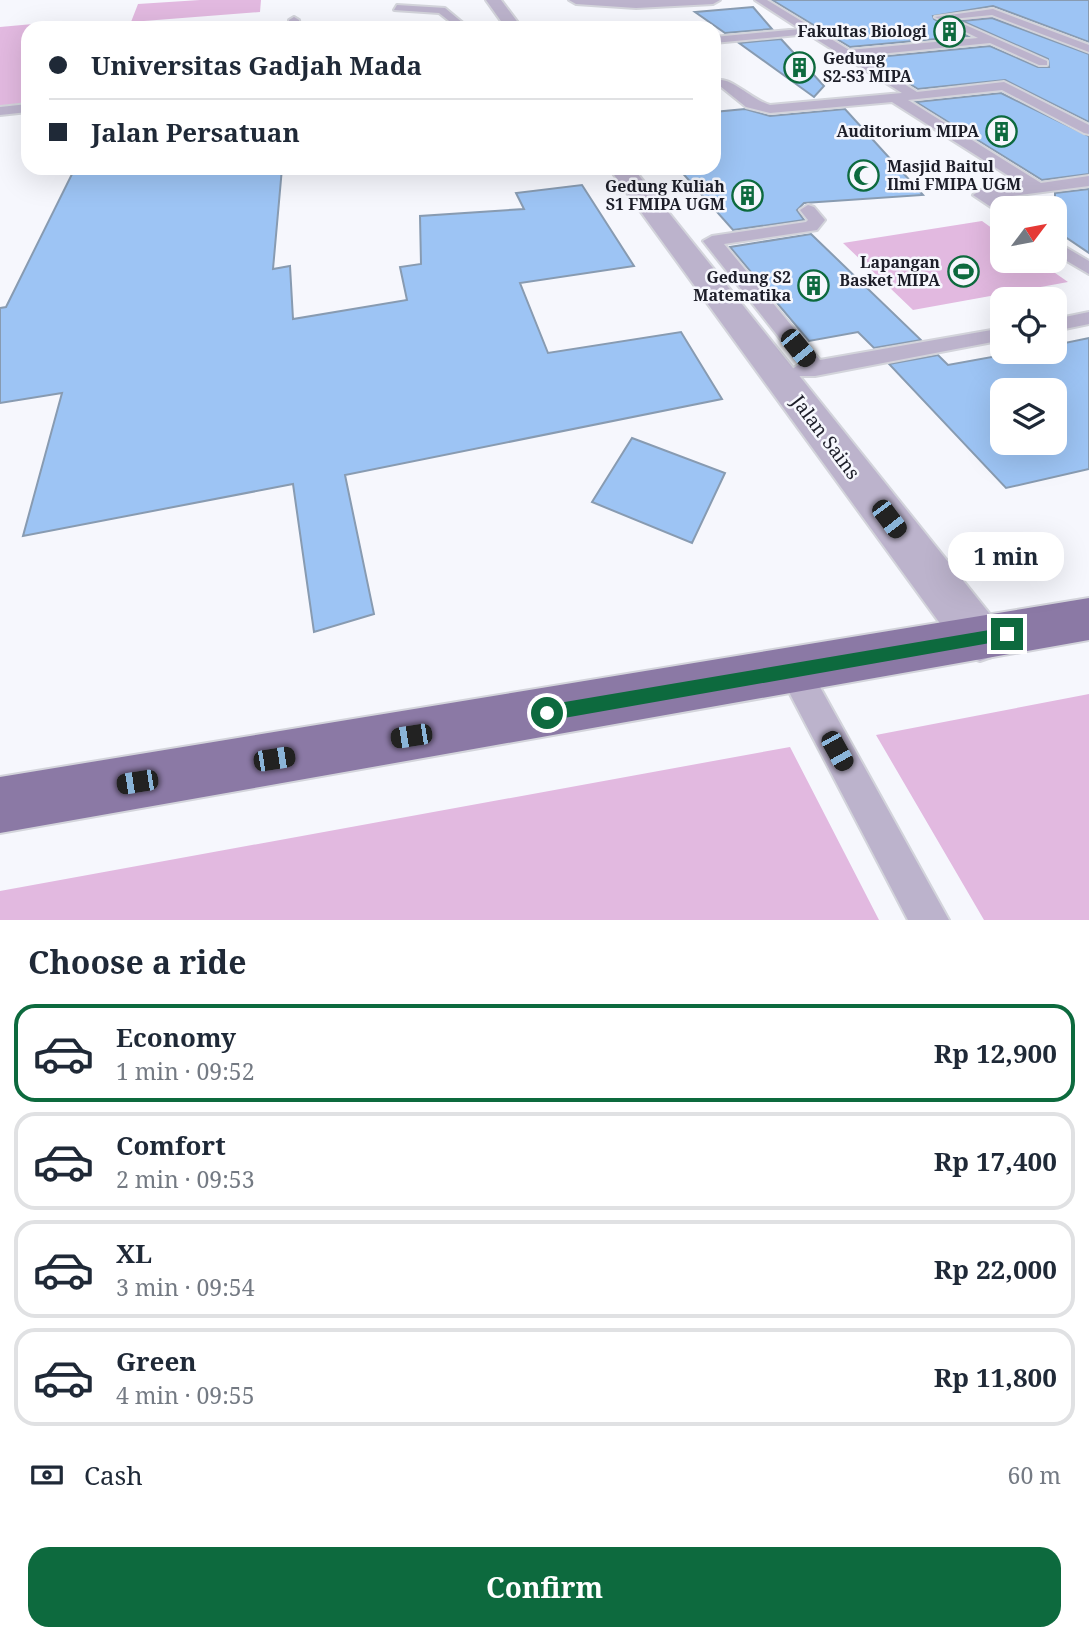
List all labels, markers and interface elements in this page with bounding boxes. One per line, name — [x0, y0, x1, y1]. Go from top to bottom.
building icon: Fakultas Biologi — [933, 14, 967, 48]
place label: Fakultas Biologi — [797, 20, 927, 42]
text: Universitas Gadjah Mada — [91, 47, 422, 83]
place label: Gedung S2-S3 MIPA — [823, 47, 913, 87]
building icon: Gedung S2-S3 MIPA — [783, 50, 817, 84]
text: Jalan Persatuan — [91, 114, 300, 150]
building icon: Auditorium MIPA — [985, 114, 1019, 148]
place label: Auditorium MIPA — [837, 120, 980, 142]
place label: Masjid Baitul Ilmi FMIPA UGM — [887, 155, 1021, 195]
mosque icon: Masjid Baitul Ilmi FMIPA UGM — [847, 158, 881, 192]
place label: Gedung Kuliah S1 FMIPA UGM — [605, 175, 725, 215]
building icon: Gedung Kuliah S1 FMIPA UGM — [731, 178, 765, 212]
north arrow — [990, 196, 1068, 273]
map controls — [990, 196, 1067, 455]
place label: Lapangan Basket MIPA — [839, 251, 941, 291]
sports icon: Lapangan Basket MIPA — [946, 254, 980, 288]
place label: Gedung S2 Matematika — [693, 266, 791, 306]
building icon: Gedung S2 Matematika — [797, 269, 831, 303]
button: locate — [990, 287, 1067, 364]
car — [777, 325, 820, 371]
button: layers — [990, 378, 1067, 455]
street label: Jalan Sains — [785, 389, 866, 484]
car — [868, 496, 911, 542]
callout: 1 min — [949, 532, 1065, 582]
text: 1 min — [973, 540, 1039, 572]
route end — [991, 618, 1023, 650]
route start — [531, 697, 563, 729]
car — [389, 722, 434, 750]
car — [818, 728, 857, 774]
car — [252, 745, 297, 773]
car — [115, 768, 160, 796]
text: Choose a ride — [28, 940, 247, 983]
text: Economy — [116, 1019, 236, 1055]
icon: car — [32, 1022, 95, 1085]
text: Rp 12,900 — [934, 1035, 1057, 1071]
text: 1 min · 09:52 — [116, 1055, 254, 1087]
text: Comfort — [116, 1127, 226, 1163]
icon: car — [32, 1130, 95, 1193]
text: Rp 17,400 — [934, 1143, 1057, 1179]
text: 2 min · 09:53 — [116, 1163, 254, 1195]
text: XL — [116, 1235, 152, 1271]
icon: car — [32, 1238, 95, 1301]
text: Rp 22,000 — [934, 1251, 1057, 1287]
text: 3 min · 09:54 — [116, 1271, 254, 1303]
text: Green — [116, 1343, 197, 1379]
icon: car — [32, 1346, 95, 1409]
text: Rp 11,800 — [934, 1359, 1057, 1395]
text: 4 min · 09:55 — [116, 1379, 254, 1411]
icon: cash — [28, 1456, 66, 1494]
text: Cash — [84, 1457, 143, 1493]
text: 60 m — [1008, 1459, 1061, 1491]
button: Confirm — [28, 1547, 1061, 1627]

